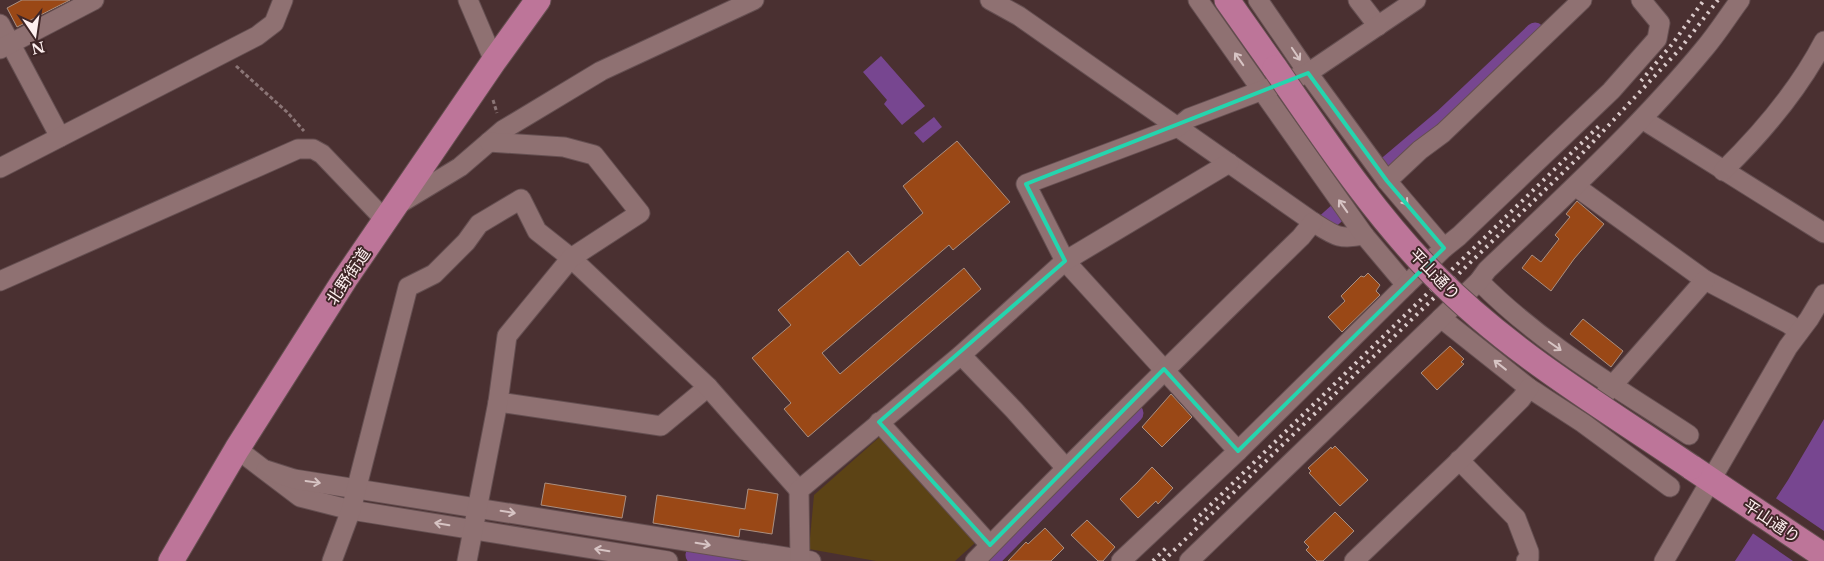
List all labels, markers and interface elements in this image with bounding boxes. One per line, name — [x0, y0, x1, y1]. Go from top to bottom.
north arrow — [10, 10, 60, 60]
text: N — [29, 37, 46, 58]
one-way arrow — [1291, 47, 1301, 61]
one-way arrow — [1234, 53, 1245, 66]
one-way arrow — [1397, 193, 1408, 206]
one-way arrow — [1338, 199, 1348, 213]
street label: 北野街道 — [322, 244, 374, 308]
street label: 平山通り — [1406, 244, 1464, 304]
one-way arrow — [1548, 342, 1562, 352]
one-way arrow — [1493, 360, 1507, 370]
one-way arrow — [305, 477, 321, 487]
street label: 平山通り — [1740, 495, 1804, 547]
one-way arrow — [500, 508, 516, 518]
one-way arrow — [434, 519, 450, 529]
one-way arrow — [695, 540, 711, 550]
one-way arrow — [595, 545, 611, 555]

